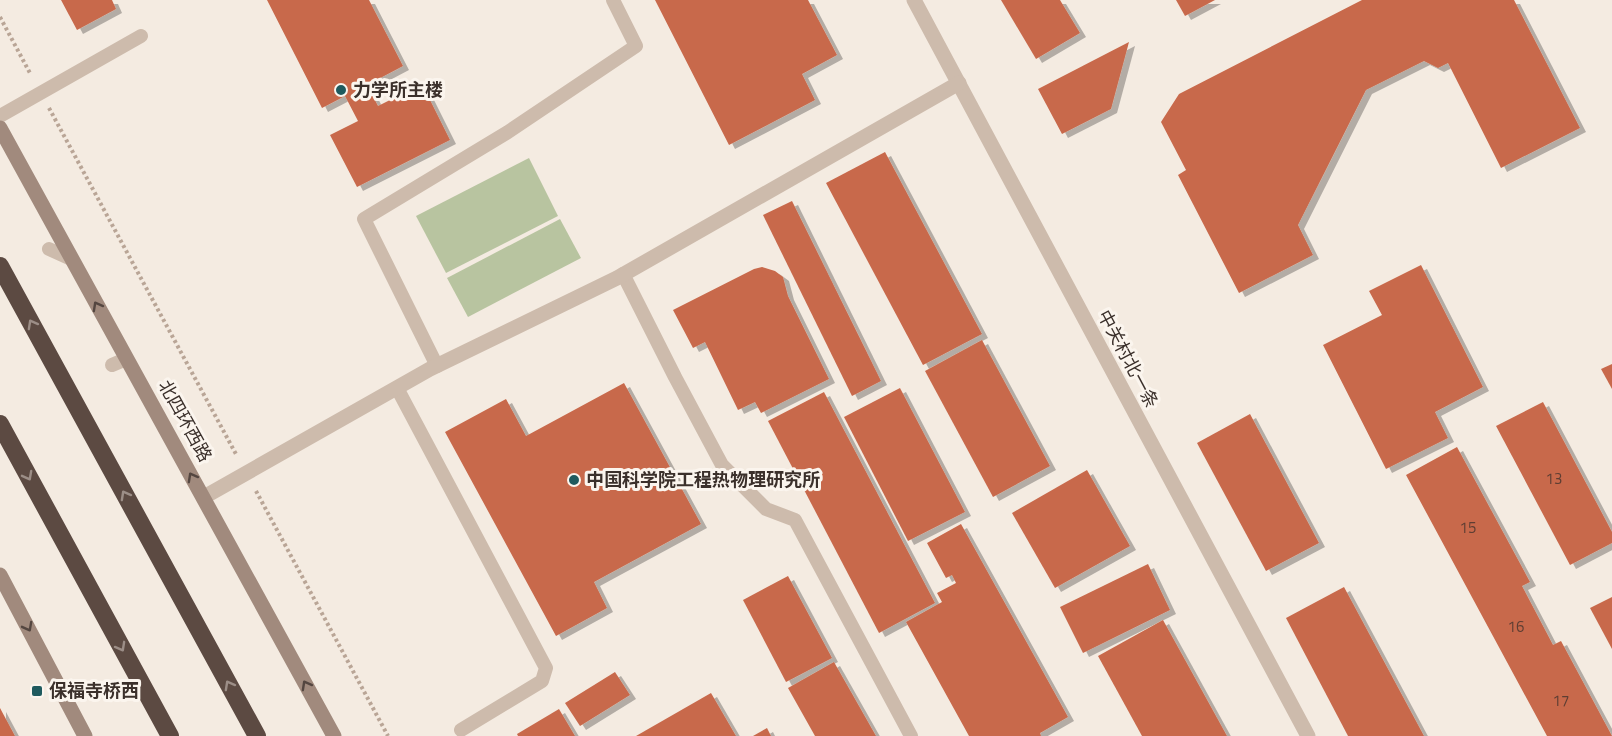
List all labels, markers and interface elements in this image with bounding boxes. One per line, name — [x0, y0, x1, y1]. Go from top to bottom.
place label: 力学所主楼 — [353, 76, 443, 103]
marker: 力学所主楼 — [334, 83, 348, 97]
one-way arrow — [93, 302, 104, 313]
street label: 中关村北一条 — [1091, 305, 1166, 413]
one-way arrow — [28, 320, 39, 330]
street label: 北四环西路 — [152, 375, 219, 467]
place label: 中国科学院工程热物理研究所 — [586, 466, 820, 493]
house number: 13 — [1546, 467, 1562, 490]
one-way arrow — [21, 470, 32, 480]
one-way arrow — [188, 473, 200, 483]
marker: 中国科学院工程热物理研究所 — [567, 473, 581, 487]
one-way arrow — [121, 491, 132, 501]
house number: 15 — [1460, 516, 1476, 539]
house number: 16 — [1508, 615, 1524, 638]
one-way arrow — [21, 620, 32, 631]
one-way arrow — [114, 641, 125, 651]
place label: 保福寺桥西 — [49, 677, 139, 704]
one-way arrow — [225, 680, 236, 691]
one-way arrow — [302, 681, 313, 691]
marker: 保福寺桥西 — [30, 684, 44, 698]
house number: 17 — [1553, 689, 1569, 712]

